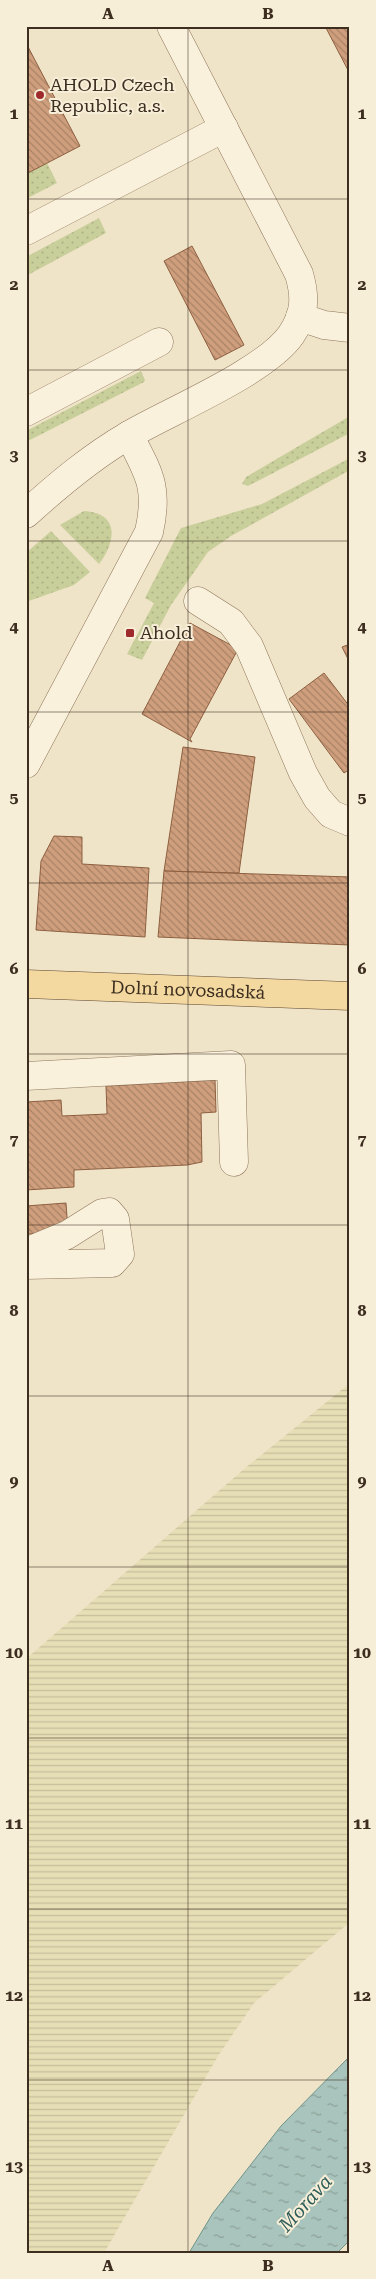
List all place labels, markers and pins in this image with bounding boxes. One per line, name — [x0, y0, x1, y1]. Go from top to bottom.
place label: AHOLD Czech Republic, a.s. — [50, 74, 175, 116]
marker: AHOLD Czech Republic, a.s. — [34, 89, 46, 101]
place label: Ahold — [140, 622, 193, 643]
marker: Ahold — [124, 627, 136, 639]

